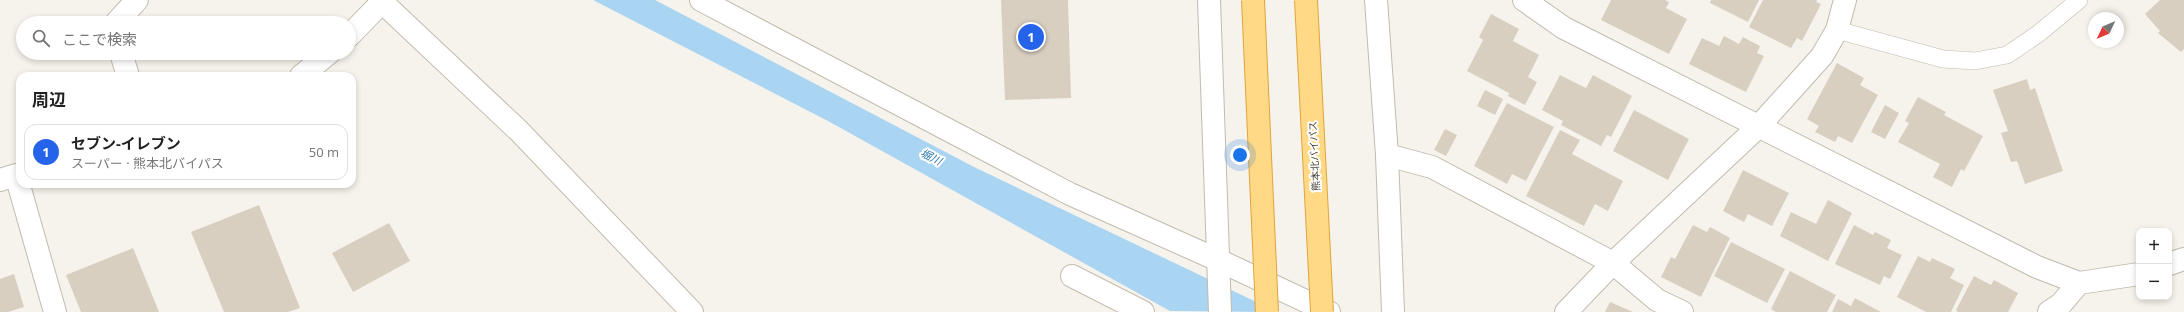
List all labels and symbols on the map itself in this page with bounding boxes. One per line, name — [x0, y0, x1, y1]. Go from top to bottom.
north arrow — [2088, 12, 2124, 48]
pin: 1 — [1018, 22, 1044, 52]
street label: 熊本北バイパス — [1305, 121, 1323, 191]
water label: 堀川 — [918, 145, 945, 169]
your location — [1230, 145, 1250, 165]

